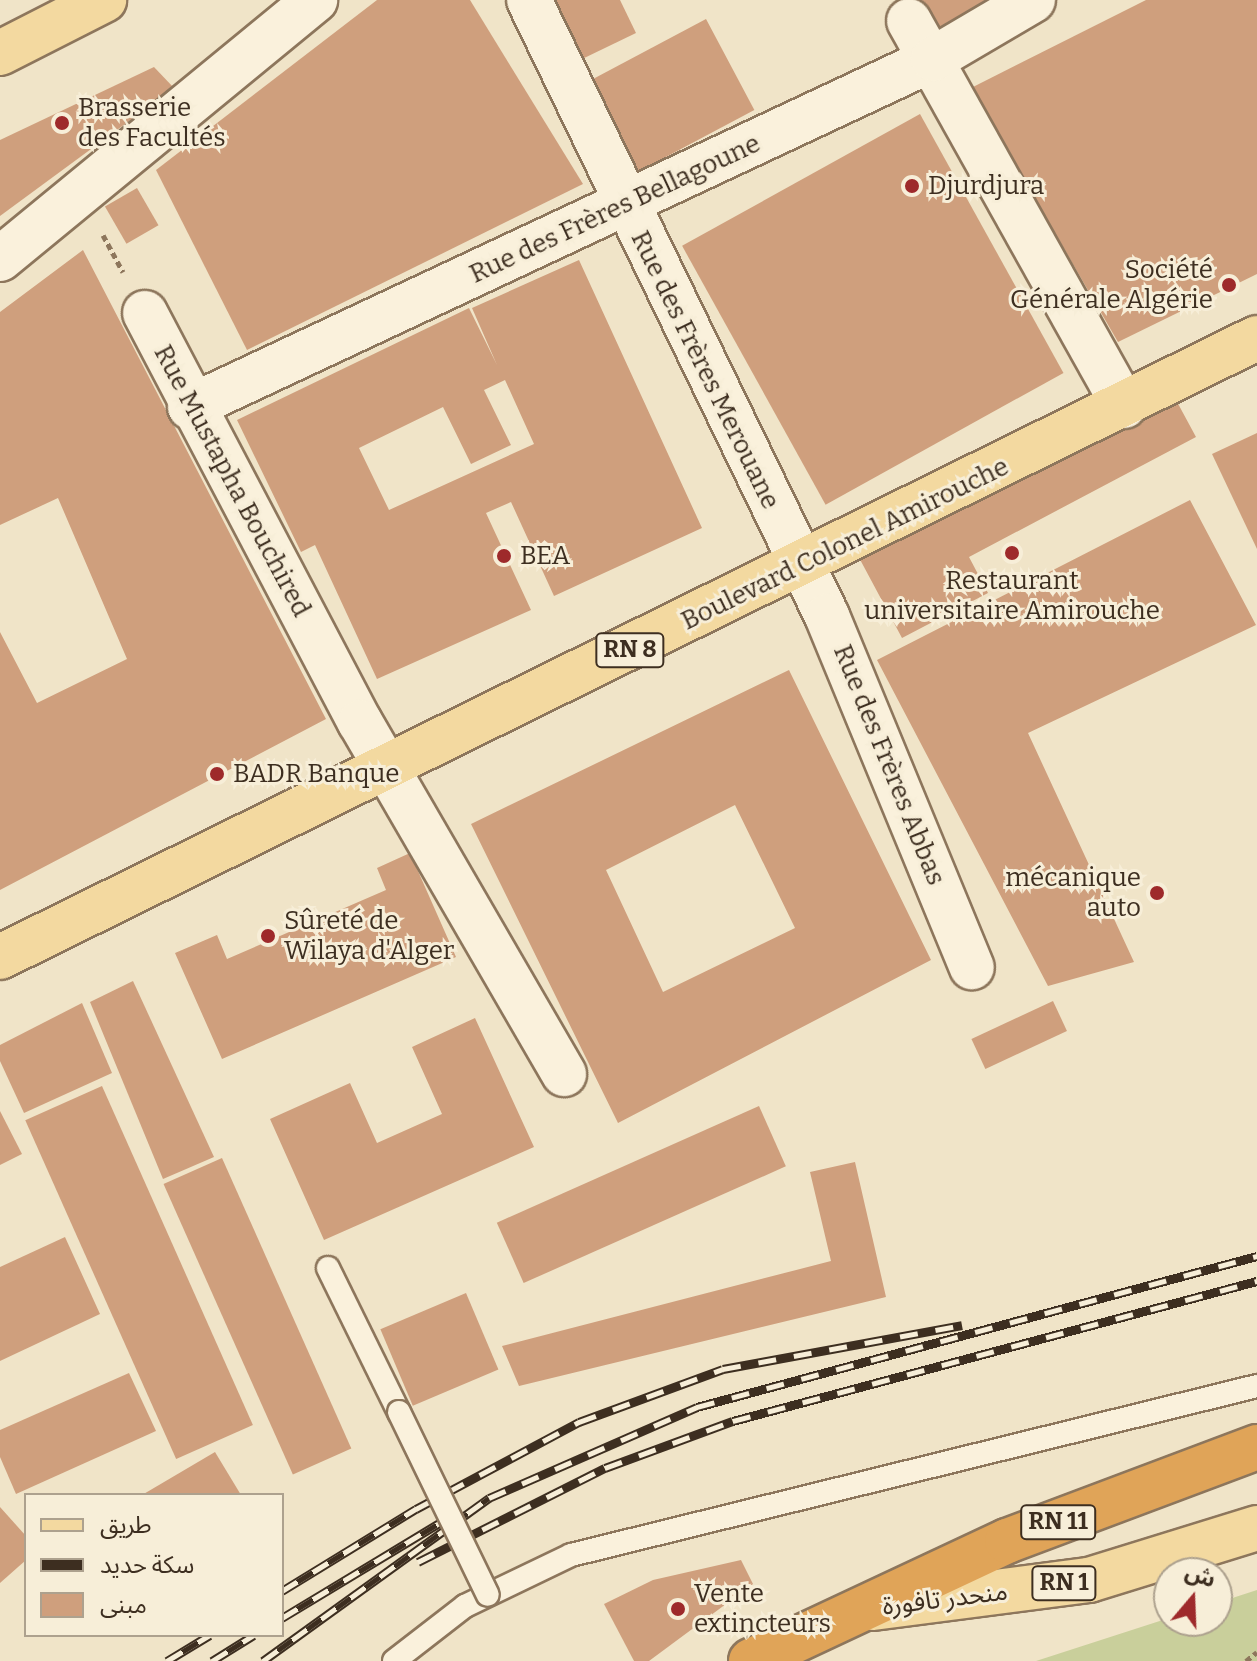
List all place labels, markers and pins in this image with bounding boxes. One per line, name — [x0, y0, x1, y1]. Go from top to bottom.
place label: Brasserie des Facultés — [78, 92, 226, 154]
marker: Brasserie des Facultés — [53, 114, 71, 132]
place label: Djurdjura — [928, 170, 1044, 202]
marker: Djurdjura — [903, 177, 921, 195]
place label: Société Générale Algérie — [1010, 254, 1213, 316]
marker: Société Générale Algérie — [1220, 276, 1238, 294]
place label: BEA — [520, 540, 570, 572]
marker: Restaurant universitaire Amirouche — [1003, 544, 1021, 562]
marker: BEA — [495, 547, 513, 565]
place label: Restaurant universitaire Amirouche — [864, 565, 1160, 626]
place label: BADR Banque — [233, 758, 400, 790]
marker: BADR Banque — [208, 765, 226, 783]
place label: mécanique auto — [1005, 862, 1141, 924]
marker: mécanique auto — [1148, 884, 1166, 902]
place label: Sûreté de Wilaya d'Alger — [284, 905, 454, 966]
marker: Sûreté de Wilaya d'Alger — [259, 927, 277, 945]
place label: Vente extincteurs — [694, 1578, 831, 1640]
marker: Vente extincteurs — [669, 1600, 687, 1618]

